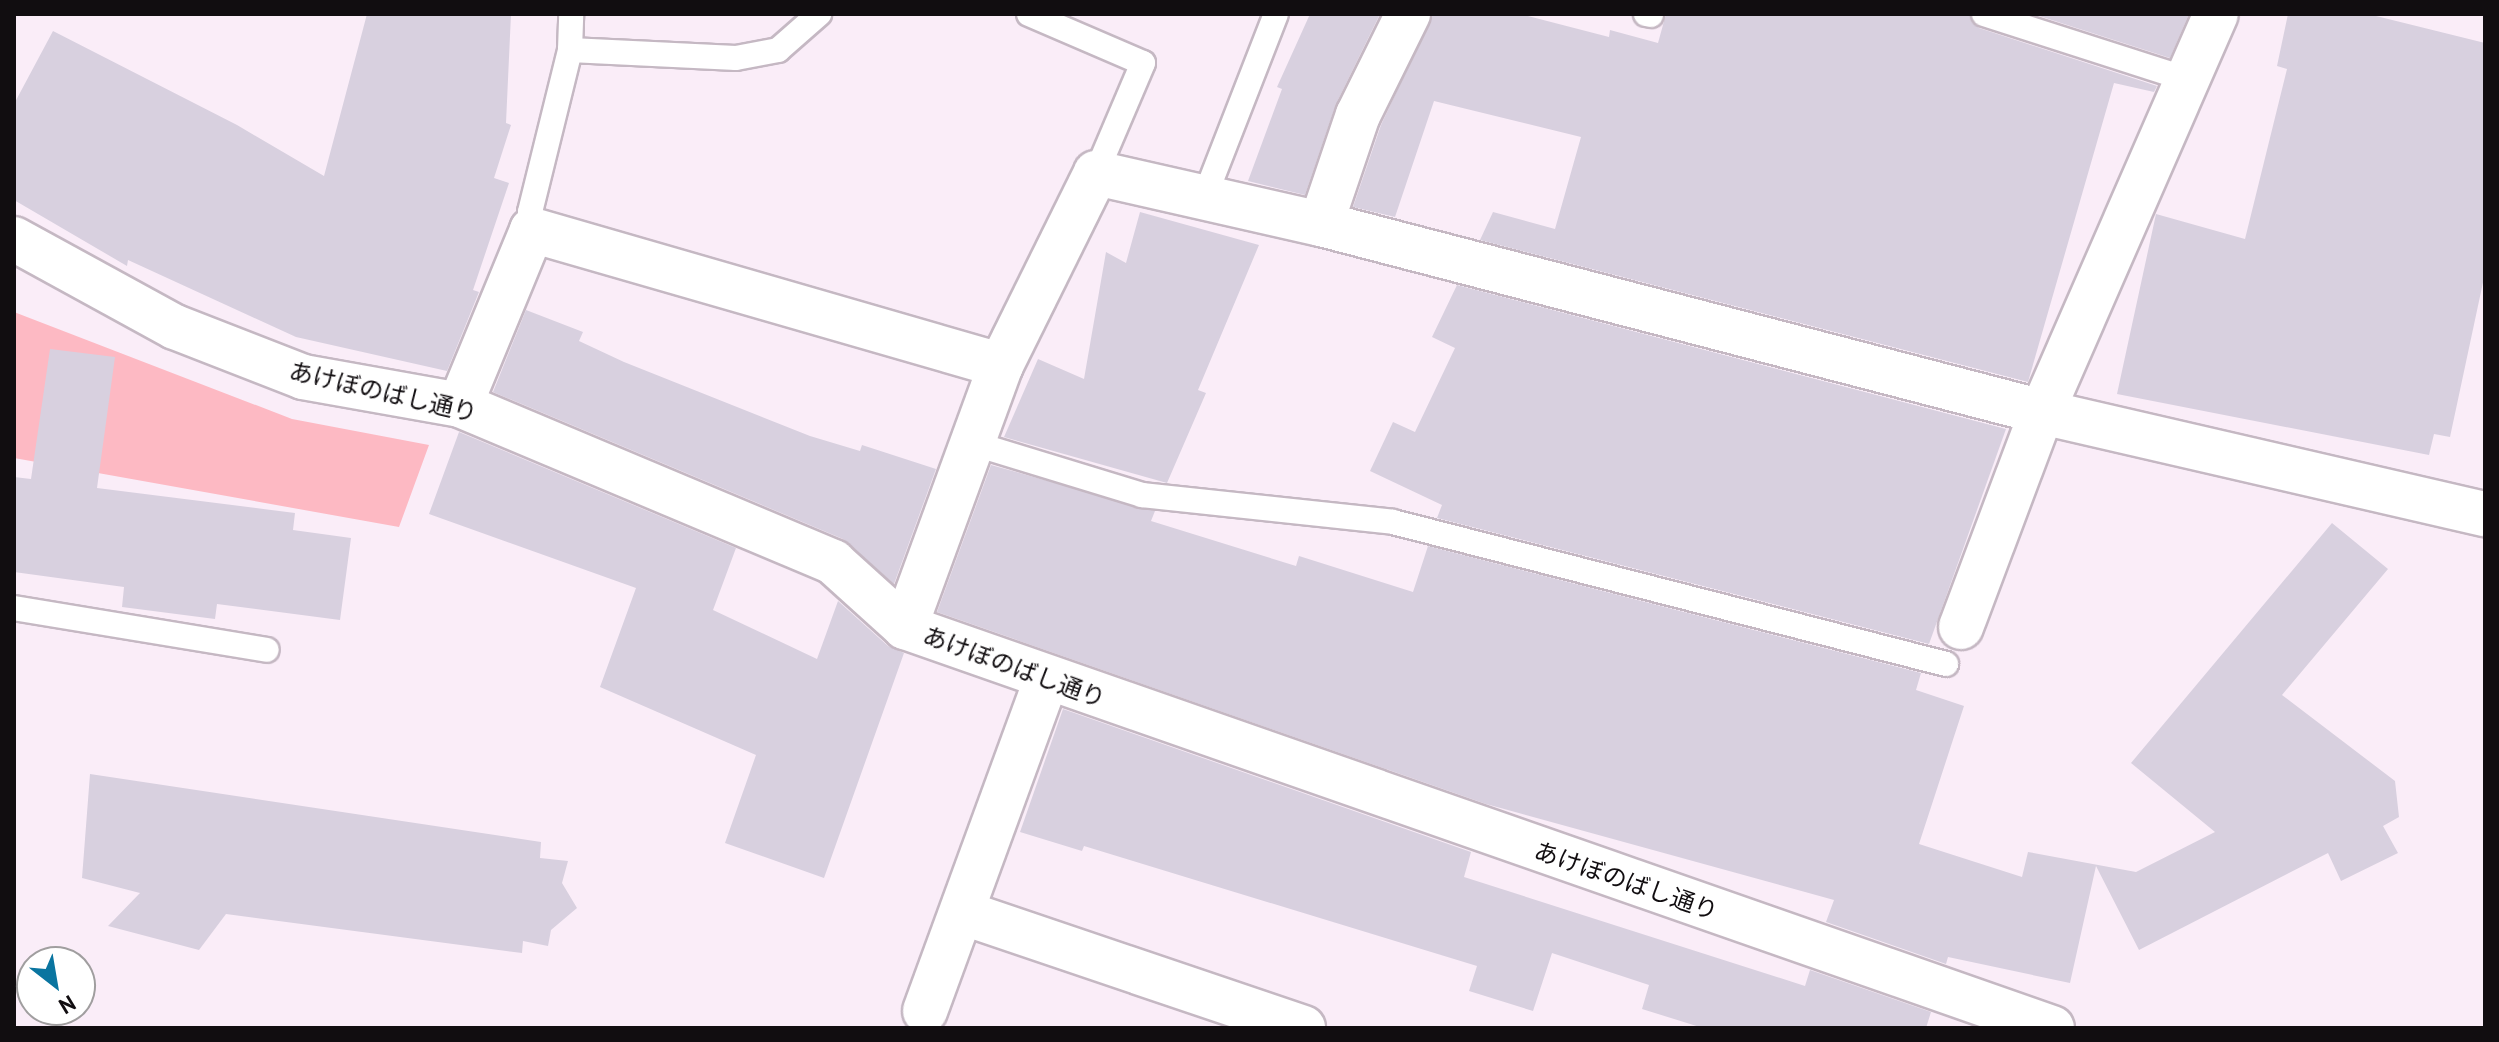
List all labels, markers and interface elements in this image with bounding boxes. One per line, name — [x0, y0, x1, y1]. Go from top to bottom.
street label: あけぼのばし通り — [286, 356, 480, 428]
street label: あけぼのばし通り — [919, 621, 1109, 713]
street label: あけぼのばし通り — [1531, 836, 1721, 926]
north arrow — [16, 946, 96, 1026]
text: N — [54, 989, 81, 1021]

